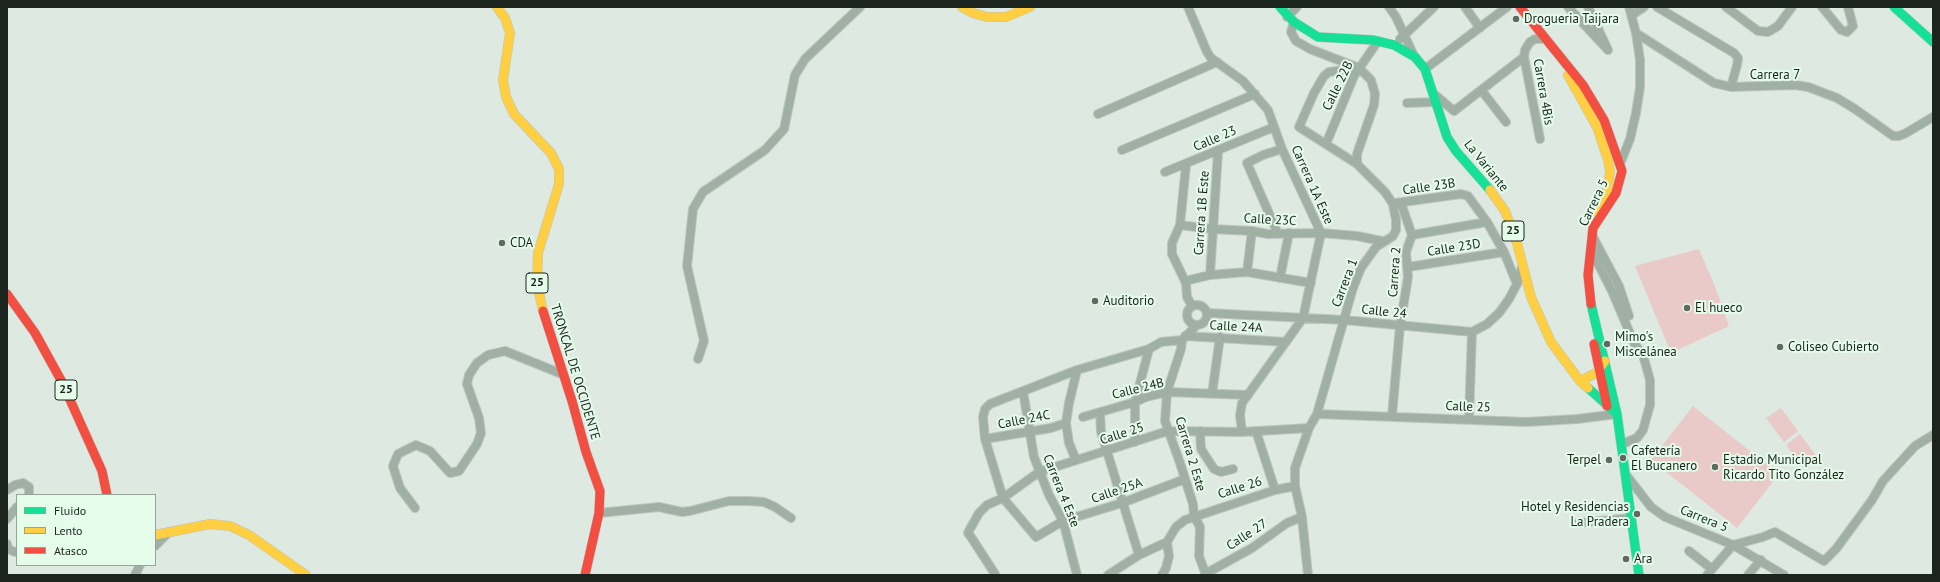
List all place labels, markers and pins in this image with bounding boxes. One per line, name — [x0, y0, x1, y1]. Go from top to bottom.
place label: Drogueria Taijara — [1524, 11, 1619, 27]
marker: Drogueria Taijara — [1511, 14, 1521, 24]
place label: CDA — [510, 235, 533, 251]
marker: CDA — [497, 238, 507, 248]
place label: Auditorio — [1103, 293, 1154, 309]
marker: Auditorio — [1090, 296, 1100, 306]
place label: El hueco — [1695, 300, 1742, 316]
marker: El hueco — [1682, 303, 1692, 313]
place label: Mimo's Miscelánea — [1615, 329, 1677, 360]
marker: Mimo's Miscelánea — [1602, 339, 1612, 349]
place label: Coliseo Cubierto — [1788, 339, 1879, 355]
marker: Coliseo Cubierto — [1775, 342, 1785, 352]
place label: Cafetería El Bucanero — [1631, 443, 1697, 474]
place label: Terpel — [1567, 452, 1601, 468]
place label: Estadio Municipal Ricardo Tito González — [1723, 452, 1844, 483]
marker: Cafetería El Bucanero — [1618, 453, 1628, 463]
marker: Terpel — [1604, 455, 1614, 465]
marker: Estadio Municipal Ricardo Tito González — [1710, 462, 1720, 472]
place label: Hotel y Residencias La Pradera — [1521, 499, 1629, 530]
marker: Hotel y Residencias La Pradera — [1632, 509, 1642, 519]
place label: Ara — [1634, 551, 1652, 567]
marker: Ara — [1621, 554, 1631, 564]

